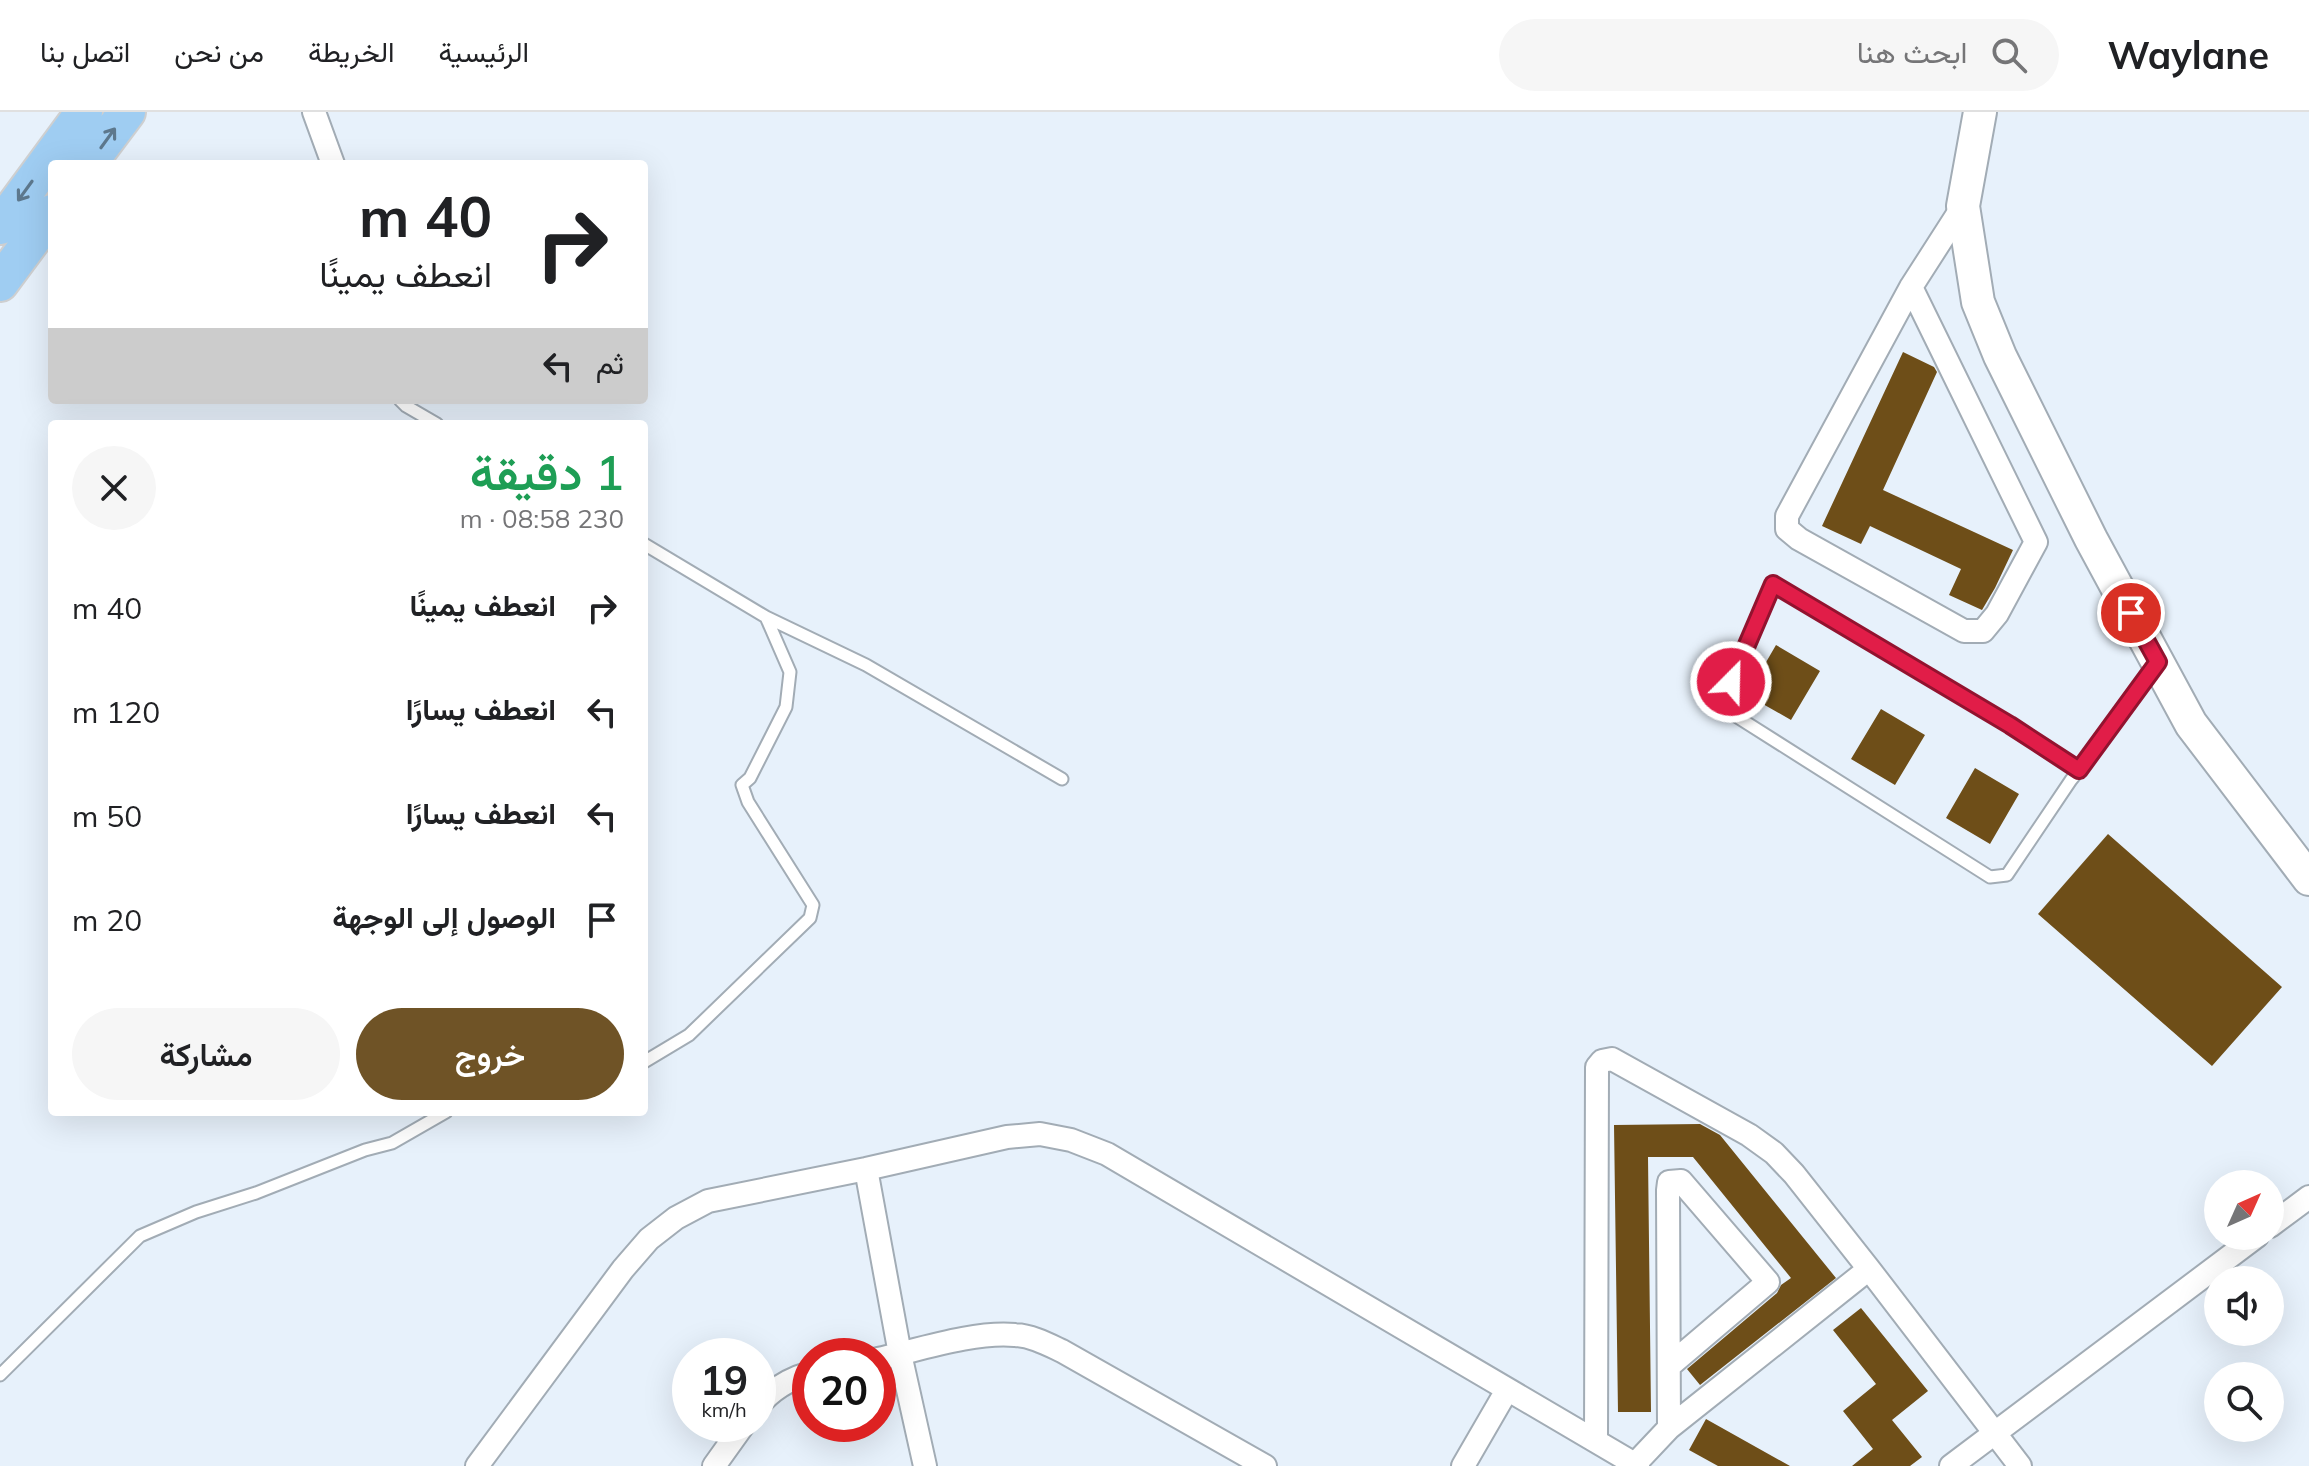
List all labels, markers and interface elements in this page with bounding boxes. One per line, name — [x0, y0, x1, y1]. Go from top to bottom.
search box — [1499, 19, 2059, 91]
text: Waylane — [2107, 31, 2269, 79]
text: ابحث هنا — [1857, 33, 1967, 71]
icon: search — [1987, 33, 2031, 77]
text: اتصل بنا — [40, 34, 130, 69]
text: من نحن — [174, 34, 264, 69]
text: الخريطة — [308, 34, 395, 69]
text: الرئيسية — [439, 34, 529, 69]
one-way arrow — [99, 128, 116, 149]
one-way arrow — [17, 180, 34, 202]
text: 40 m — [359, 181, 492, 251]
icon: right — [520, 192, 624, 296]
text: انعطف يمينًا — [319, 251, 492, 296]
icon: left — [536, 344, 580, 388]
text: ثم — [596, 344, 624, 382]
text: 1 دقيقة — [470, 442, 624, 502]
button: close — [72, 446, 156, 530]
text: 230 m · 08:58 — [460, 502, 624, 535]
pin — [2097, 579, 2165, 647]
text: انعطف يمينًا — [410, 586, 556, 624]
icon: right — [580, 586, 624, 630]
text: 40 m — [72, 589, 142, 627]
icon: arrive — [2109, 591, 2153, 635]
position arrow — [1689, 640, 1773, 724]
text: انعطف يسارًا — [406, 690, 556, 728]
icon: left — [580, 690, 624, 734]
text: 120 m — [72, 693, 160, 731]
text: انعطف يسارًا — [406, 794, 556, 832]
icon: left — [580, 794, 624, 838]
text: 50 m — [72, 797, 142, 835]
text: الوصول إلى الوجهة — [332, 898, 556, 936]
icon: arrive — [580, 898, 624, 942]
text: 20 m — [72, 901, 142, 939]
button: مشاركة — [72, 1008, 340, 1100]
button: خروج — [356, 1008, 624, 1100]
north arrow — [2204, 1170, 2284, 1250]
map controls — [2204, 1170, 2284, 1442]
button: sound — [2204, 1266, 2284, 1346]
speed limit sign: 20 — [792, 1338, 896, 1442]
text: 19 — [700, 1355, 748, 1405]
button: search — [2204, 1362, 2284, 1442]
text: km/h — [701, 1397, 747, 1422]

